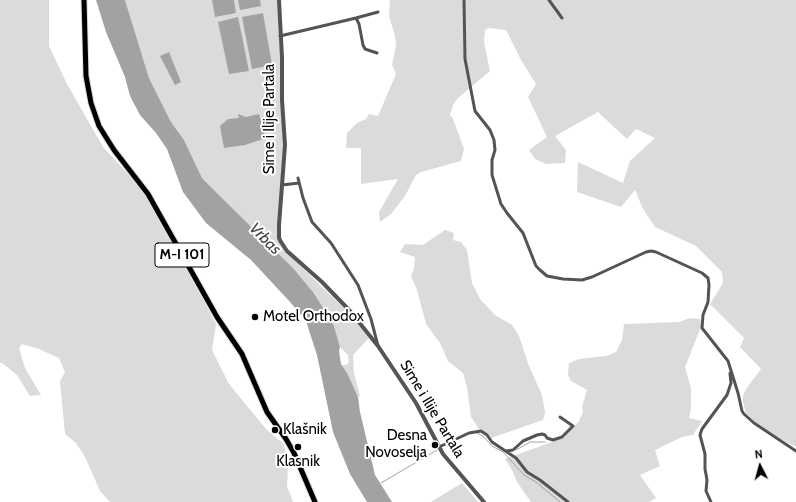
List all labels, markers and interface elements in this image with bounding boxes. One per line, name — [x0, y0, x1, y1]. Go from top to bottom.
street label: Sime i Ilije Partala — [261, 64, 279, 174]
water label: Vrbas — [245, 219, 285, 259]
road number: M-I 101 — [155, 243, 209, 267]
place label: Motel Orthodox — [263, 308, 364, 326]
marker: Motel Orthodox — [250, 312, 260, 322]
street label: Sime i Ilije Partala — [396, 357, 468, 461]
place label: Klašnik — [283, 421, 327, 439]
marker: Klašnik — [270, 425, 280, 435]
place label: Desna Novoselja — [365, 427, 427, 462]
marker: Desna Novoselja — [430, 440, 440, 450]
marker: Klasnik — [293, 442, 303, 452]
north arrow — [740, 446, 780, 486]
text: N — [754, 447, 763, 461]
place label: Klasnik — [276, 453, 320, 471]

